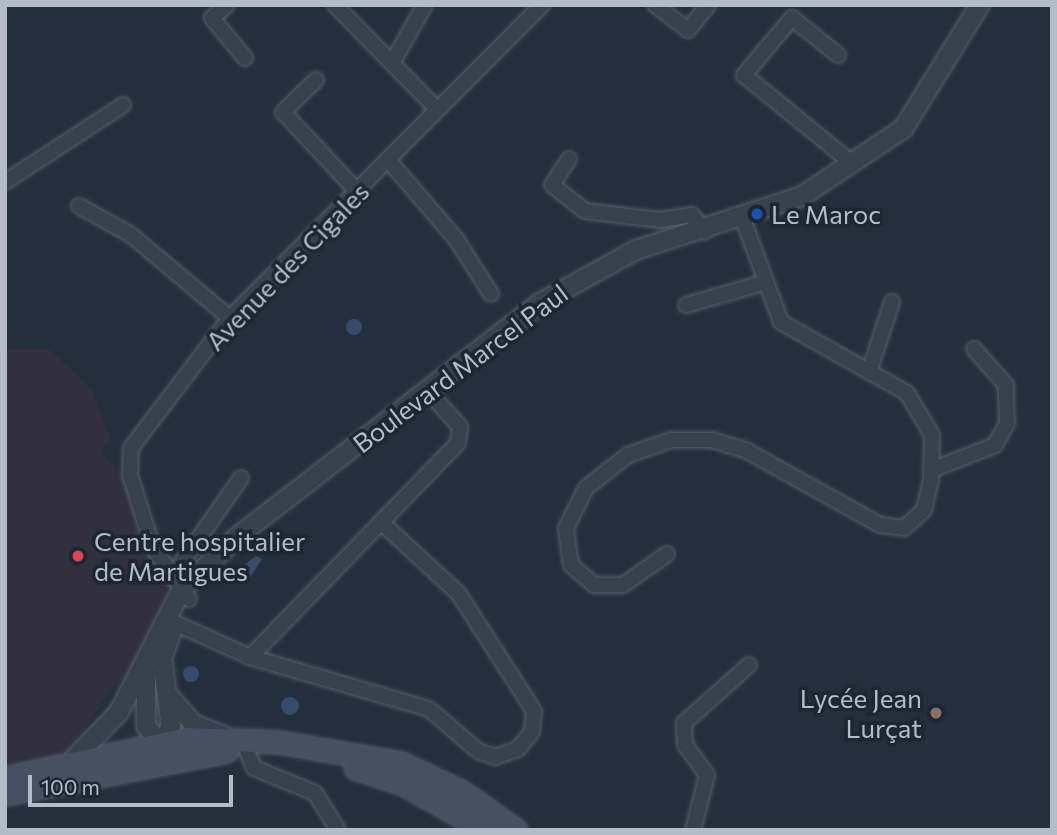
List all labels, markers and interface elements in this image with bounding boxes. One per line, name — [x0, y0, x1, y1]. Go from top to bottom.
street label: Avenue des Cigales — [199, 176, 375, 356]
place label: Le Maroc — [771, 198, 881, 230]
marker: Le Maroc — [749, 206, 765, 222]
street label: Boulevard Marcel Paul — [346, 277, 574, 459]
place label: Centre hospitalier de Martigues — [94, 525, 305, 586]
marker: Centre hospitalier de Martigues — [68, 546, 88, 566]
place label: Lycée Jean Lurçat — [800, 682, 922, 744]
marker: Lycée Jean Lurçat — [928, 705, 944, 721]
scale bar — [32, 762, 236, 806]
text: 100 m — [41, 774, 100, 799]

